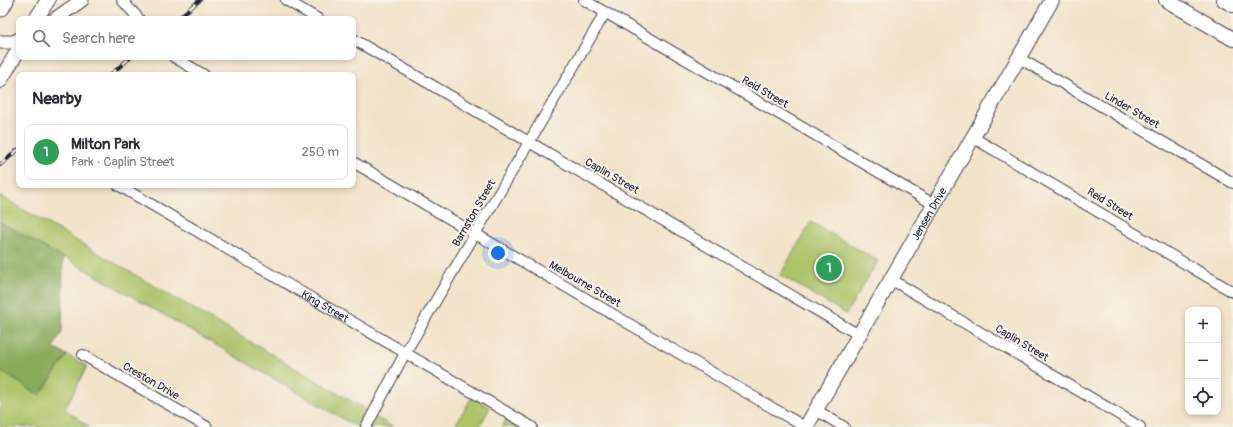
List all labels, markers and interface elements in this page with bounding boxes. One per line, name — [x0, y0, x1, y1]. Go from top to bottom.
search box — [16, 16, 356, 60]
icon: search — [30, 27, 52, 49]
text: Search here — [62, 29, 135, 48]
street label: Reid Street — [740, 74, 791, 111]
text: Nearby — [32, 88, 81, 109]
street label: Linder Street — [1102, 89, 1162, 131]
text: Milton Park — [71, 135, 140, 154]
text: 1 — [43, 144, 49, 160]
text: 250 m — [301, 144, 339, 160]
text: Park · Caplin Street — [71, 154, 175, 170]
street label: Caplin Street — [583, 155, 642, 197]
street label: Barnston Street — [450, 177, 499, 249]
street label: Jensen Drive — [908, 185, 949, 243]
street label: Reid Street — [1085, 185, 1136, 223]
your location — [488, 243, 508, 263]
pin: 1 — [816, 253, 842, 283]
street label: Melbourne Street — [547, 258, 624, 310]
street label: King Street — [299, 287, 352, 325]
map controls — [1185, 307, 1221, 415]
button: + — [1185, 307, 1221, 343]
street label: Caplin Street — [993, 322, 1052, 364]
button: − — [1185, 343, 1221, 379]
street label: Creston Drive — [120, 360, 182, 403]
button: locate — [1185, 379, 1221, 415]

